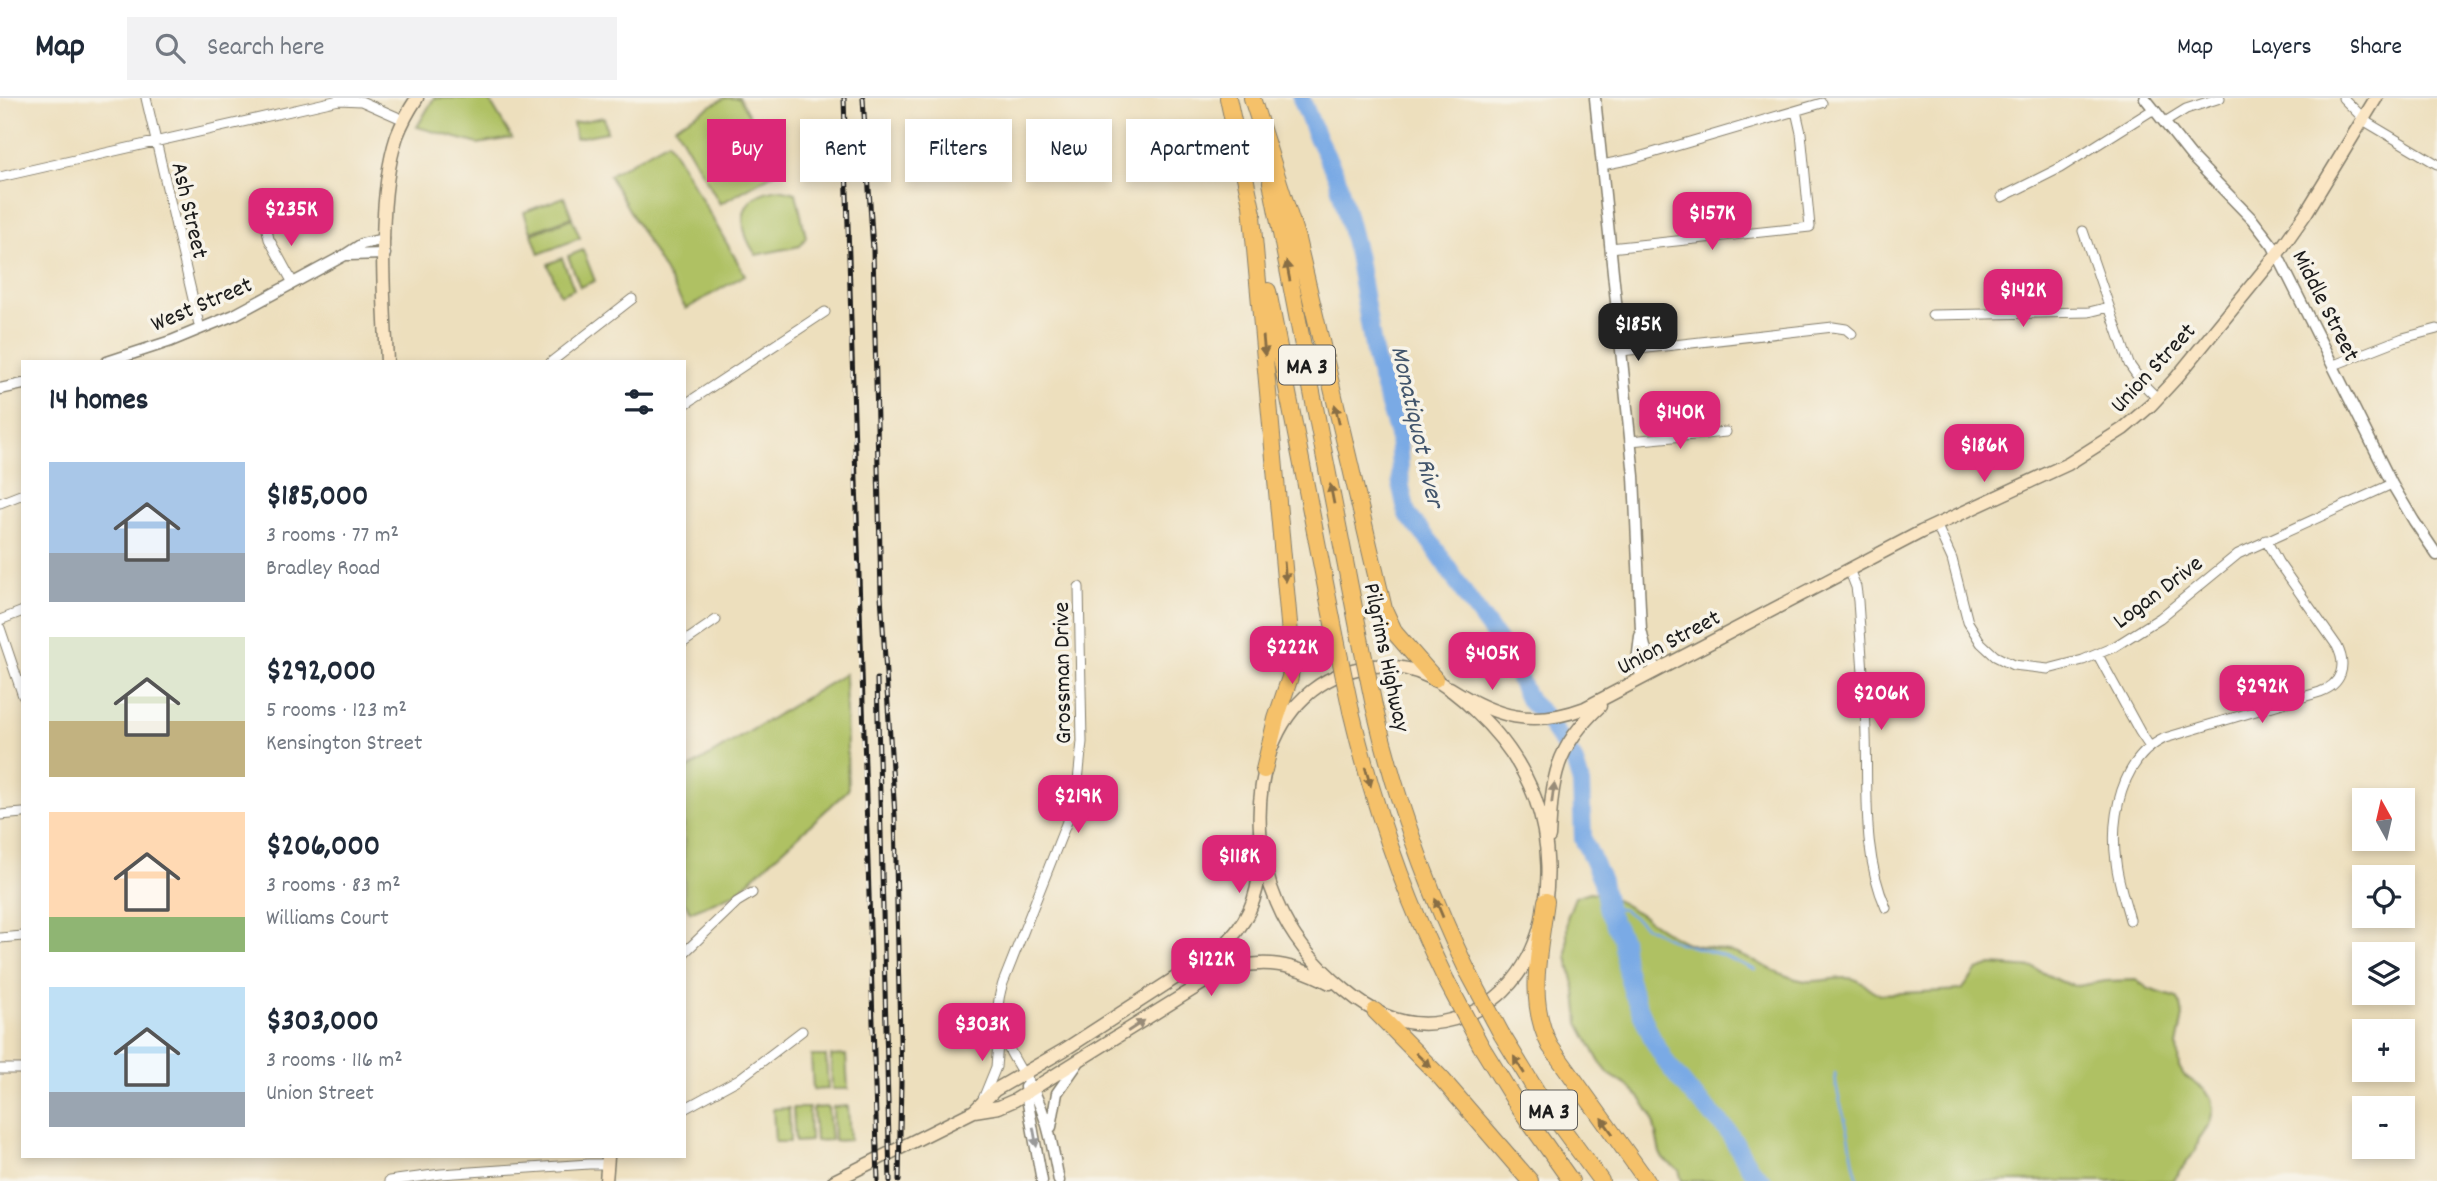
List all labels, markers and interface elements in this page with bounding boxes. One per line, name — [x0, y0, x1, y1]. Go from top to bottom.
search box — [127, 17, 617, 80]
text: Map — [35, 25, 85, 72]
icon: search — [151, 29, 189, 67]
text: Search here — [207, 30, 325, 67]
text: Map — [2177, 31, 2213, 65]
text: Layers — [2251, 31, 2312, 65]
text: Share — [2350, 31, 2402, 65]
chip: Buy — [707, 119, 786, 182]
chip: Rent — [800, 119, 891, 182]
chip: Filters — [905, 119, 1012, 182]
chip: New — [1026, 119, 1112, 182]
chip: Apartment — [1126, 119, 1274, 182]
street label: Ash Street — [160, 159, 216, 262]
pin: $235K — [242, 188, 340, 248]
pin: $157K — [1663, 192, 1761, 252]
text: $235K — [264, 194, 318, 227]
text: $157K — [1689, 198, 1735, 231]
street label: Middle Street — [2282, 245, 2367, 368]
one-way arrow — [1283, 259, 1294, 281]
street label: West Street — [146, 269, 258, 342]
pin: $142K — [1974, 270, 2072, 329]
text: $142K — [2000, 275, 2046, 308]
pin: $185K — [1589, 303, 1687, 363]
text: $185K — [1614, 309, 1662, 342]
street label: Union Street — [2103, 316, 2205, 422]
one-way arrow — [1259, 335, 1270, 357]
water label: Monatiquot River — [1379, 342, 1453, 514]
road number: MA 3 — [1279, 346, 1335, 384]
text: 14 homes — [49, 381, 148, 424]
icon: filters — [620, 383, 658, 421]
pin: $140K — [1631, 392, 1729, 451]
text: $140K — [1655, 397, 1705, 430]
one-way arrow — [1332, 403, 1343, 425]
pin: $186K — [1935, 424, 2033, 484]
text: $186K — [1960, 430, 2008, 463]
text: $185,000 — [266, 477, 368, 520]
one-way arrow — [1326, 483, 1337, 505]
icon: home — [105, 490, 189, 574]
text: 3 rooms · 77 m² — [266, 520, 399, 553]
street label: Logan Drive — [2107, 548, 2211, 639]
text: Bradley Road — [266, 553, 380, 586]
one-way arrow — [1280, 562, 1291, 584]
street label: Pilgrims Highway — [1353, 580, 1418, 737]
street label: Grossman Drive — [1046, 601, 1082, 744]
street label: Union Street — [1612, 602, 1727, 685]
pin: $222K — [1243, 626, 1341, 686]
text: $222K — [1266, 632, 1318, 665]
pin: $405K — [1443, 632, 1541, 692]
text: $405K — [1464, 638, 1520, 671]
text: $292,000 — [266, 652, 376, 695]
icon: home — [105, 665, 189, 749]
pin: $292K — [2213, 666, 2311, 725]
text: $292K — [2236, 671, 2288, 704]
pin: $206K — [1832, 672, 1930, 732]
text: $206K — [1853, 678, 1909, 711]
text: 5 rooms · 123 m² — [266, 695, 407, 728]
text: Kensington Street — [266, 728, 422, 761]
one-way arrow — [1363, 767, 1373, 788]
pin: $219K — [1029, 776, 1127, 835]
text: $219K — [1054, 781, 1102, 814]
one-way arrow — [1547, 781, 1558, 803]
north arrow — [2352, 788, 2415, 850]
map controls — [2352, 788, 2415, 1159]
text: $206,000 — [266, 827, 380, 870]
pin: $118K — [1190, 836, 1288, 895]
icon: home — [105, 840, 189, 924]
text: $118K — [1218, 841, 1260, 874]
button: locate — [2352, 865, 2415, 928]
text: 3 rooms · 83 m² — [266, 870, 401, 903]
one-way arrow — [1433, 897, 1444, 918]
text: Williams Court — [266, 903, 389, 936]
pin: $122K — [1162, 939, 1260, 998]
button: layers — [2352, 942, 2415, 1005]
text: $122K — [1187, 944, 1235, 977]
text: $303,000 — [266, 1002, 379, 1045]
pin: $303K — [933, 1004, 1031, 1063]
text: $303K — [954, 1009, 1010, 1042]
icon: home — [105, 1015, 189, 1099]
one-way arrow — [1127, 1019, 1146, 1032]
button: + — [2352, 1019, 2415, 1082]
text: 3 rooms · 116 m² — [266, 1045, 403, 1078]
one-way arrow — [1414, 1051, 1431, 1067]
one-way arrow — [1513, 1055, 1526, 1075]
text: Union Street — [266, 1078, 374, 1111]
road number: MA 3 — [1521, 1091, 1577, 1130]
button: − — [2352, 1096, 2415, 1159]
one-way arrow — [1600, 1117, 1614, 1135]
one-way arrow — [1030, 1126, 1041, 1148]

